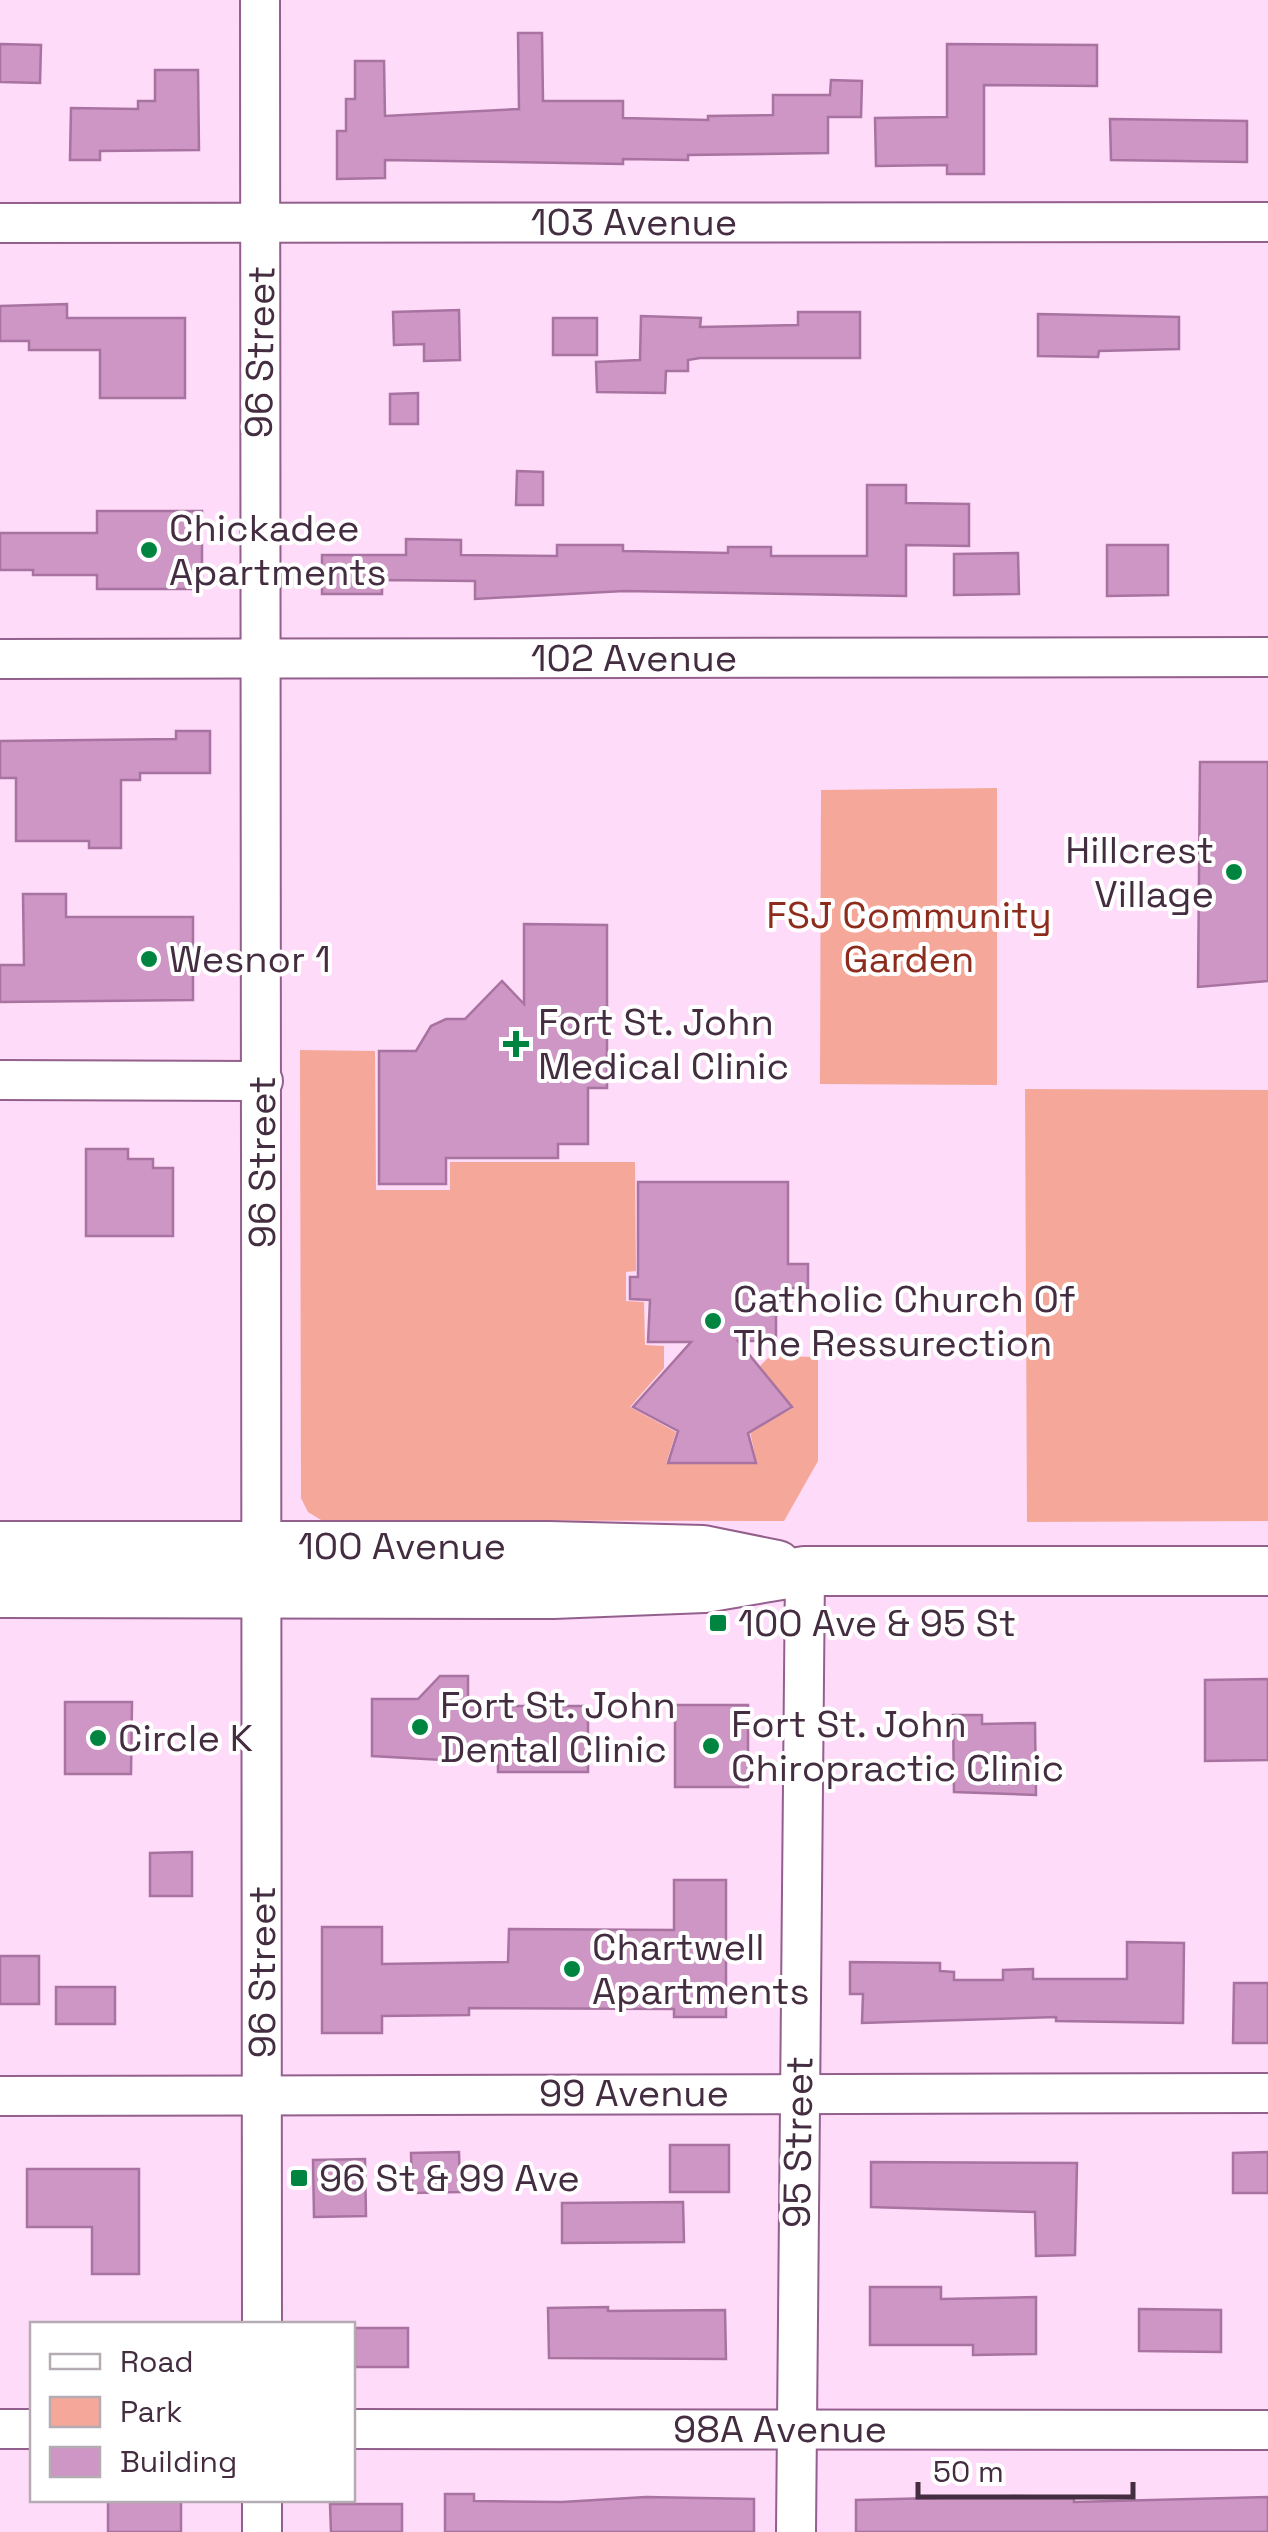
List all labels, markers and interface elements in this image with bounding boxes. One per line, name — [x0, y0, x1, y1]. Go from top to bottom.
street label: 103 Avenue — [531, 198, 737, 246]
street label: 96 Street — [234, 265, 286, 439]
place label: Chickadee Apartments — [169, 504, 387, 596]
marker: Chickadee Apartments — [138, 539, 160, 561]
street label: 102 Avenue — [531, 634, 737, 682]
place label: Hillcrest Village — [1065, 826, 1214, 918]
marker: Hillcrest Village — [1223, 861, 1245, 883]
park label: FSJ Community Garden — [766, 891, 1052, 983]
place label: Wesnor 1 — [169, 935, 331, 983]
marker: Wesnor 1 — [138, 948, 160, 970]
place label: Fort St. John Medical Clinic — [538, 998, 789, 1090]
marker: Fort St. John Medical Clinic — [503, 1031, 529, 1057]
street label: 96 Street — [238, 1076, 286, 1248]
place label: Catholic Church Of The Ressurection — [733, 1275, 1076, 1367]
marker: Catholic Church Of The Ressurection — [702, 1310, 724, 1332]
street label: 100 Avenue — [298, 1522, 506, 1570]
place label: 100 Ave & 95 St — [738, 1599, 1016, 1647]
marker: 100 Ave & 95 St — [707, 1612, 729, 1634]
place label: Fort St. John Dental Clinic — [440, 1681, 676, 1773]
place label: Fort St. John Chiropractic Clinic — [731, 1700, 1064, 1792]
place label: Circle K — [118, 1714, 253, 1762]
marker: Fort St. John Dental Clinic — [409, 1716, 431, 1738]
marker: Circle K — [87, 1727, 109, 1749]
marker: Fort St. John Chiropractic Clinic — [700, 1735, 722, 1757]
street label: 96 Street — [238, 1886, 286, 2058]
place label: Chartwell Apartments — [592, 1923, 810, 2015]
marker: Chartwell Apartments — [561, 1958, 583, 1980]
street label: 95 Street — [773, 2056, 823, 2228]
street label: 99 Avenue — [539, 2069, 729, 2117]
place label: 96 St & 99 Ave — [319, 2154, 580, 2202]
marker: 96 St & 99 Ave — [288, 2167, 310, 2189]
legend — [30, 2322, 355, 2502]
text: Road — [120, 2342, 194, 2381]
text: Park — [120, 2392, 182, 2431]
street label: 98A Avenue — [673, 2405, 887, 2453]
scale bar — [918, 2437, 1133, 2499]
text: Building — [120, 2442, 237, 2481]
text: 50 m — [933, 2452, 1004, 2491]

